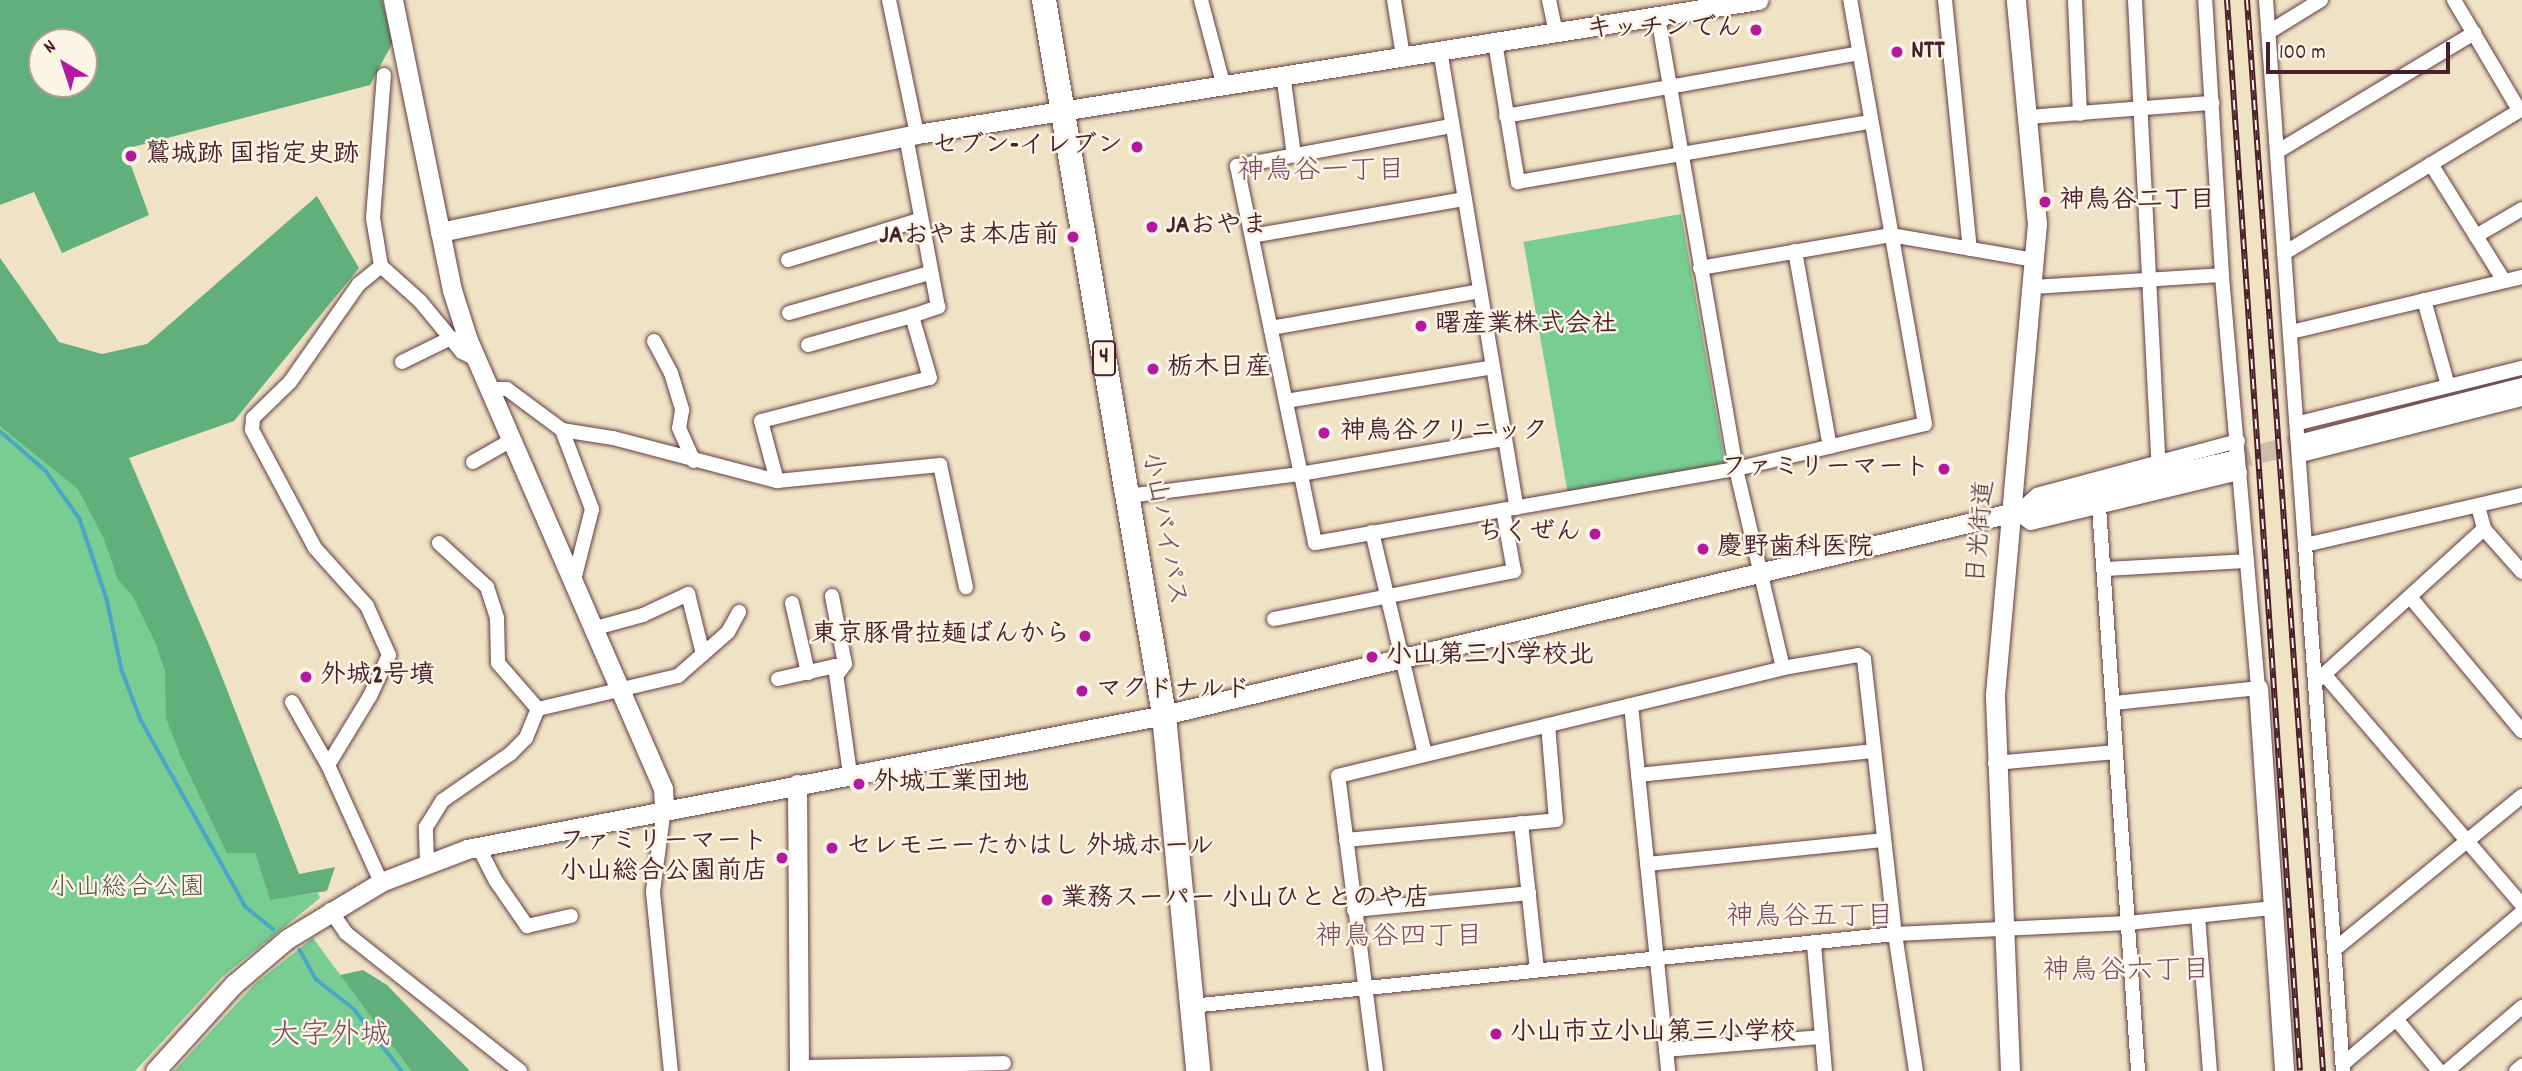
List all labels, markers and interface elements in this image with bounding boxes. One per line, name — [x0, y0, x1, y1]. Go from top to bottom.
place label: キッチンでん — [1586, 14, 1742, 46]
marker: キッチンでん — [1748, 22, 1764, 38]
north arrow — [28, 28, 98, 98]
scale bar — [2270, 28, 2454, 72]
text: N — [39, 34, 63, 61]
place label: NTT — [1911, 36, 1945, 68]
text: 100 m — [2279, 39, 2326, 69]
marker: NTT — [1889, 44, 1905, 60]
place label: セブン-イレブン — [932, 131, 1123, 163]
marker: セブン-イレブン — [1129, 139, 1145, 155]
place label: 鷲城跡 国指定史跡 — [145, 140, 359, 172]
marker: 鷲城跡 国指定史跡 — [123, 148, 139, 164]
district label: 神鳥谷一丁目 — [1237, 156, 1405, 190]
place label: 神鳥谷二丁目 — [2059, 186, 2215, 218]
marker: 神鳥谷二丁目 — [2037, 194, 2053, 210]
place label: JAおやま — [1166, 211, 1268, 243]
marker: JAおやま — [1144, 219, 1160, 235]
place label: JAおやま本店前 — [879, 221, 1059, 253]
marker: JAおやま本店前 — [1065, 229, 1081, 245]
place label: 曙産業株式会社 — [1435, 310, 1617, 342]
marker: 曙産業株式会社 — [1413, 318, 1429, 334]
road number: 4 — [1092, 338, 1116, 379]
place label: 栃木日産 — [1167, 353, 1271, 385]
marker: 栃木日産 — [1145, 361, 1161, 377]
place label: 神鳥谷クリニック — [1340, 417, 1548, 449]
marker: 神鳥谷クリニック — [1314, 423, 1334, 443]
street label: 小山バイパス — [1134, 449, 1192, 609]
place label: ファミリーマート — [1722, 453, 1930, 485]
marker: ファミリーマート — [1936, 461, 1952, 477]
street label: 日光街道 — [1962, 479, 2002, 585]
place label: ちくぜん — [1477, 518, 1581, 550]
marker: ちくぜん — [1587, 526, 1603, 542]
place label: 慶野歯科医院 — [1717, 533, 1873, 565]
marker: 慶野歯科医院 — [1695, 541, 1711, 557]
place label: 東京豚骨拉麺ばんから — [811, 620, 1071, 652]
marker: 東京豚骨拉麺ばんから — [1077, 628, 1093, 644]
place label: 小山第三小学校北 — [1386, 641, 1594, 673]
marker: 小山第三小学校北 — [1364, 649, 1380, 665]
place label: 外城2号墳 — [320, 661, 435, 693]
marker: 外城2号墳 — [298, 669, 314, 685]
place label: マクドナルド — [1096, 675, 1252, 707]
marker: マクドナルド — [1074, 683, 1090, 699]
place label: 外城工業団地 — [873, 768, 1029, 800]
marker: 外城工業団地 — [851, 776, 867, 792]
place label: ファミリーマート 小山総合公園前店 — [560, 827, 768, 888]
place label: セレモニーたかはし 外城ホール — [846, 832, 1216, 864]
marker: セレモニーたかはし 外城ホール — [824, 840, 840, 856]
marker: ファミリーマート 小山総合公園前店 — [774, 850, 790, 866]
park label: 小山総合公園 — [49, 873, 205, 905]
place label: 業務スーパー 小山ひととのや店 — [1061, 884, 1430, 916]
marker: 業務スーパー 小山ひととのや店 — [1039, 892, 1055, 908]
district label: 神鳥谷五丁目 — [1726, 902, 1894, 936]
district label: 神鳥谷四丁目 — [1315, 922, 1483, 956]
district label: 神鳥谷六丁目 — [2042, 956, 2210, 990]
place label: 小山市立小山第三小学校 — [1510, 1018, 1796, 1050]
district label: 大字外城 — [270, 1020, 390, 1056]
marker: 小山市立小山第三小学校 — [1488, 1026, 1504, 1042]

